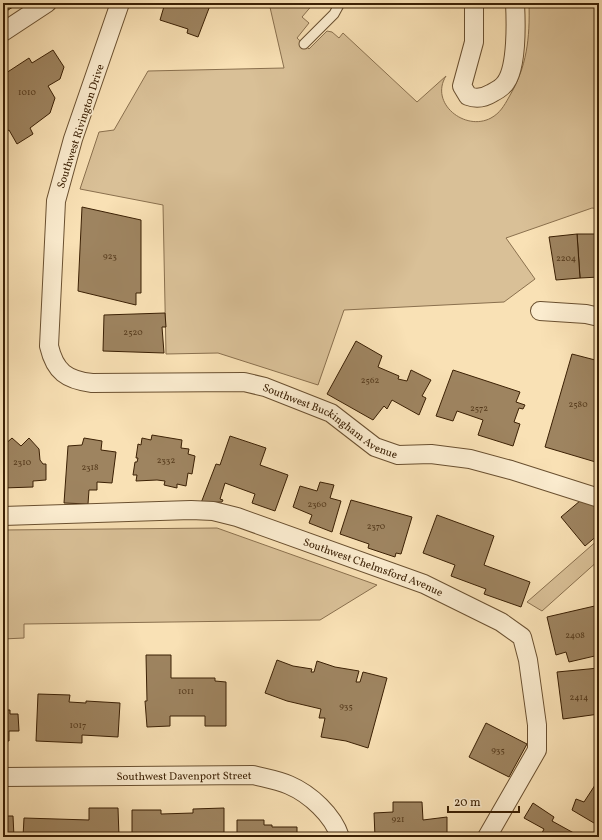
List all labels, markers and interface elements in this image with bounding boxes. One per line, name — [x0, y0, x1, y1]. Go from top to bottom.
street label: Southwest Rivington Drive — [54, 62, 109, 191]
house number: 1010 — [18, 86, 36, 99]
house number: 923 — [103, 250, 117, 263]
house number: 2204 — [556, 252, 576, 265]
house number: 2520 — [123, 326, 143, 339]
house number: 2562 — [361, 374, 379, 387]
street label: Southwest Buckingham Avenue — [260, 381, 399, 463]
house number: 2580 — [568, 398, 588, 411]
house number: 2572 — [470, 402, 488, 415]
house number: 2332 — [157, 454, 175, 467]
house number: 2310 — [13, 456, 32, 469]
house number: 2318 — [81, 461, 99, 474]
house number: 2360 — [307, 498, 327, 511]
house number: 2370 — [367, 520, 386, 533]
street label: Southwest Chelmsford Avenue — [301, 535, 445, 601]
house number: 2408 — [565, 629, 585, 642]
house number: 1011 — [178, 685, 194, 698]
house number: 2414 — [570, 691, 588, 704]
house number: 935 — [339, 700, 353, 713]
house number: 1017 — [70, 719, 86, 732]
house number: 935 — [491, 744, 505, 757]
street label: Southwest Davenport Street — [116, 769, 252, 785]
scale bar — [448, 788, 519, 814]
text: 20 m — [454, 795, 481, 811]
house number: 921 — [392, 813, 405, 826]

